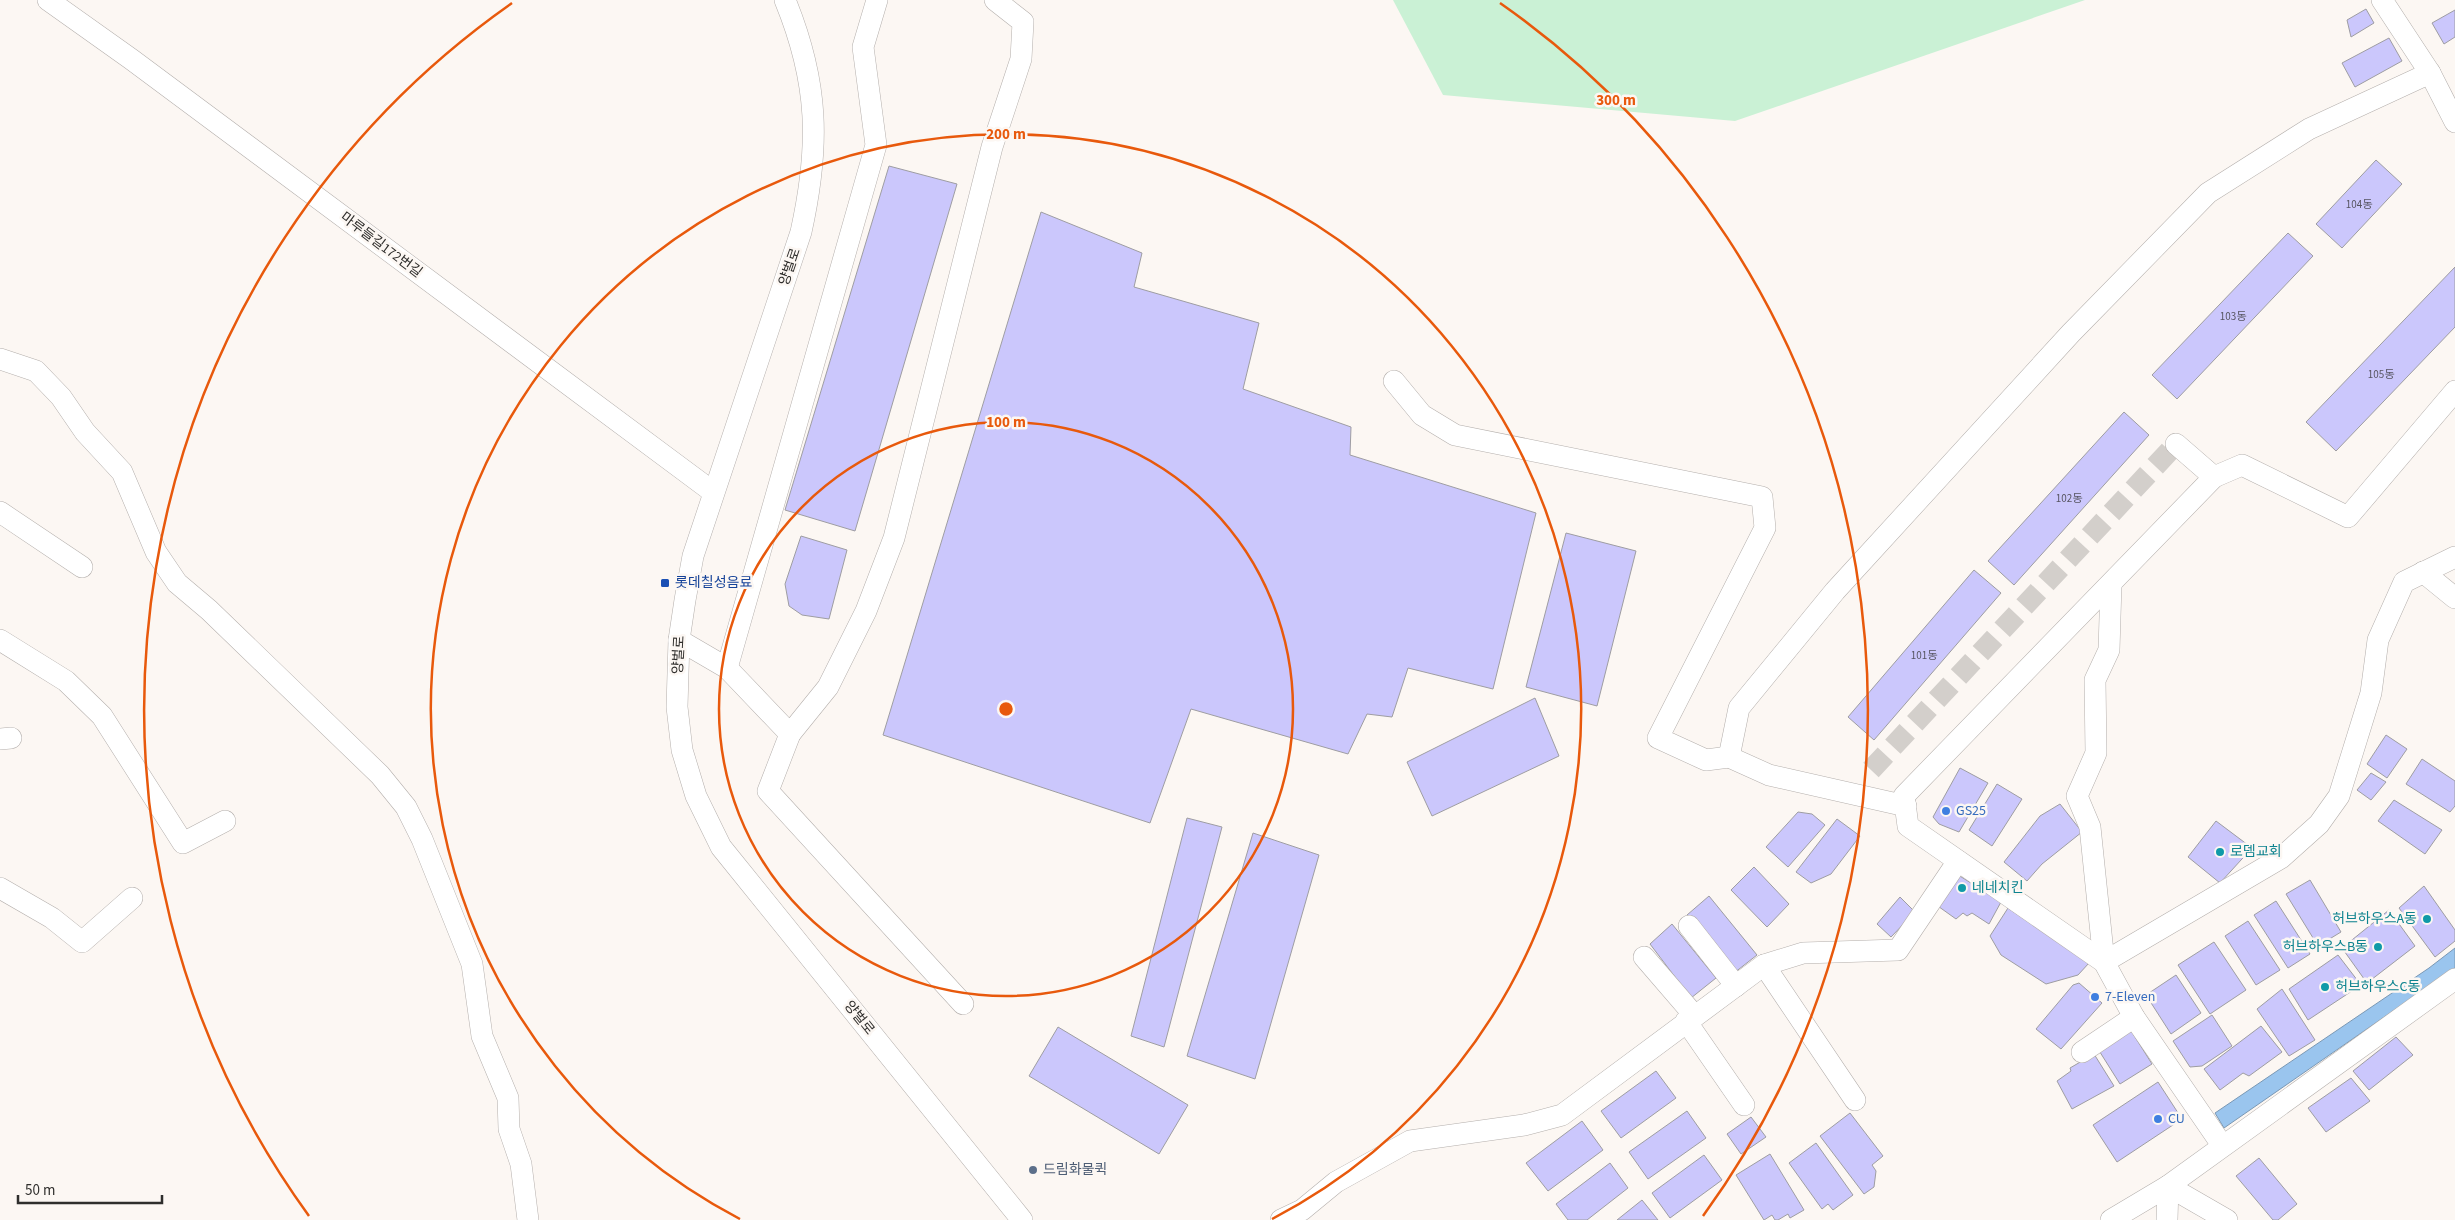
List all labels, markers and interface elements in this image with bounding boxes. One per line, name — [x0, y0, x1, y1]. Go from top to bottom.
text: 300 m — [1596, 90, 1636, 111]
text: 200 m — [986, 124, 1026, 145]
house number: 104동 — [2346, 197, 2372, 212]
street label: 마루들길172번길 — [336, 207, 426, 283]
street label: 양벌로 — [774, 245, 806, 289]
house number: 103동 — [2220, 309, 2246, 324]
house number: 105동 — [2368, 367, 2394, 382]
text: 100 m — [986, 412, 1026, 433]
house number: 102동 — [2056, 491, 2082, 506]
place label: 롯데칠성음료 — [675, 573, 752, 593]
marker: 롯데칠성음료 — [659, 577, 671, 589]
street label: 양벌로 — [668, 635, 690, 675]
house number: 101동 — [1911, 648, 1937, 663]
centre of rings — [997, 700, 1015, 718]
place label: GS25 — [1956, 801, 1986, 821]
marker: GS25 — [1940, 805, 1952, 817]
place label: 로뎀교회 — [2230, 842, 2282, 862]
marker: 로뎀교회 — [2214, 846, 2226, 858]
place label: 네네치킨 — [1972, 878, 2024, 898]
marker: 네네치킨 — [1956, 882, 1968, 894]
place label: 허브하우스A동 — [2332, 909, 2417, 929]
marker: 허브하우스A동 — [2421, 913, 2433, 925]
place label: 허브하우스B동 — [2282, 937, 2368, 957]
marker: 허브하우스B동 — [2372, 941, 2384, 953]
place label: 허브하우스C동 — [2335, 977, 2420, 997]
marker: 허브하우스C동 — [2319, 981, 2331, 993]
place label: 7-Eleven — [2105, 987, 2155, 1007]
marker: 7-Eleven — [2089, 991, 2101, 1003]
street label: 양벌로 — [839, 997, 879, 1039]
place label: CU — [2168, 1109, 2185, 1129]
marker: CU — [2152, 1113, 2164, 1125]
place label: 드림화물퀵 — [1043, 1160, 1107, 1180]
marker: 드림화물퀵 — [1027, 1164, 1039, 1176]
scale bar — [18, 1172, 161, 1204]
text: 50 m — [25, 1180, 55, 1201]

